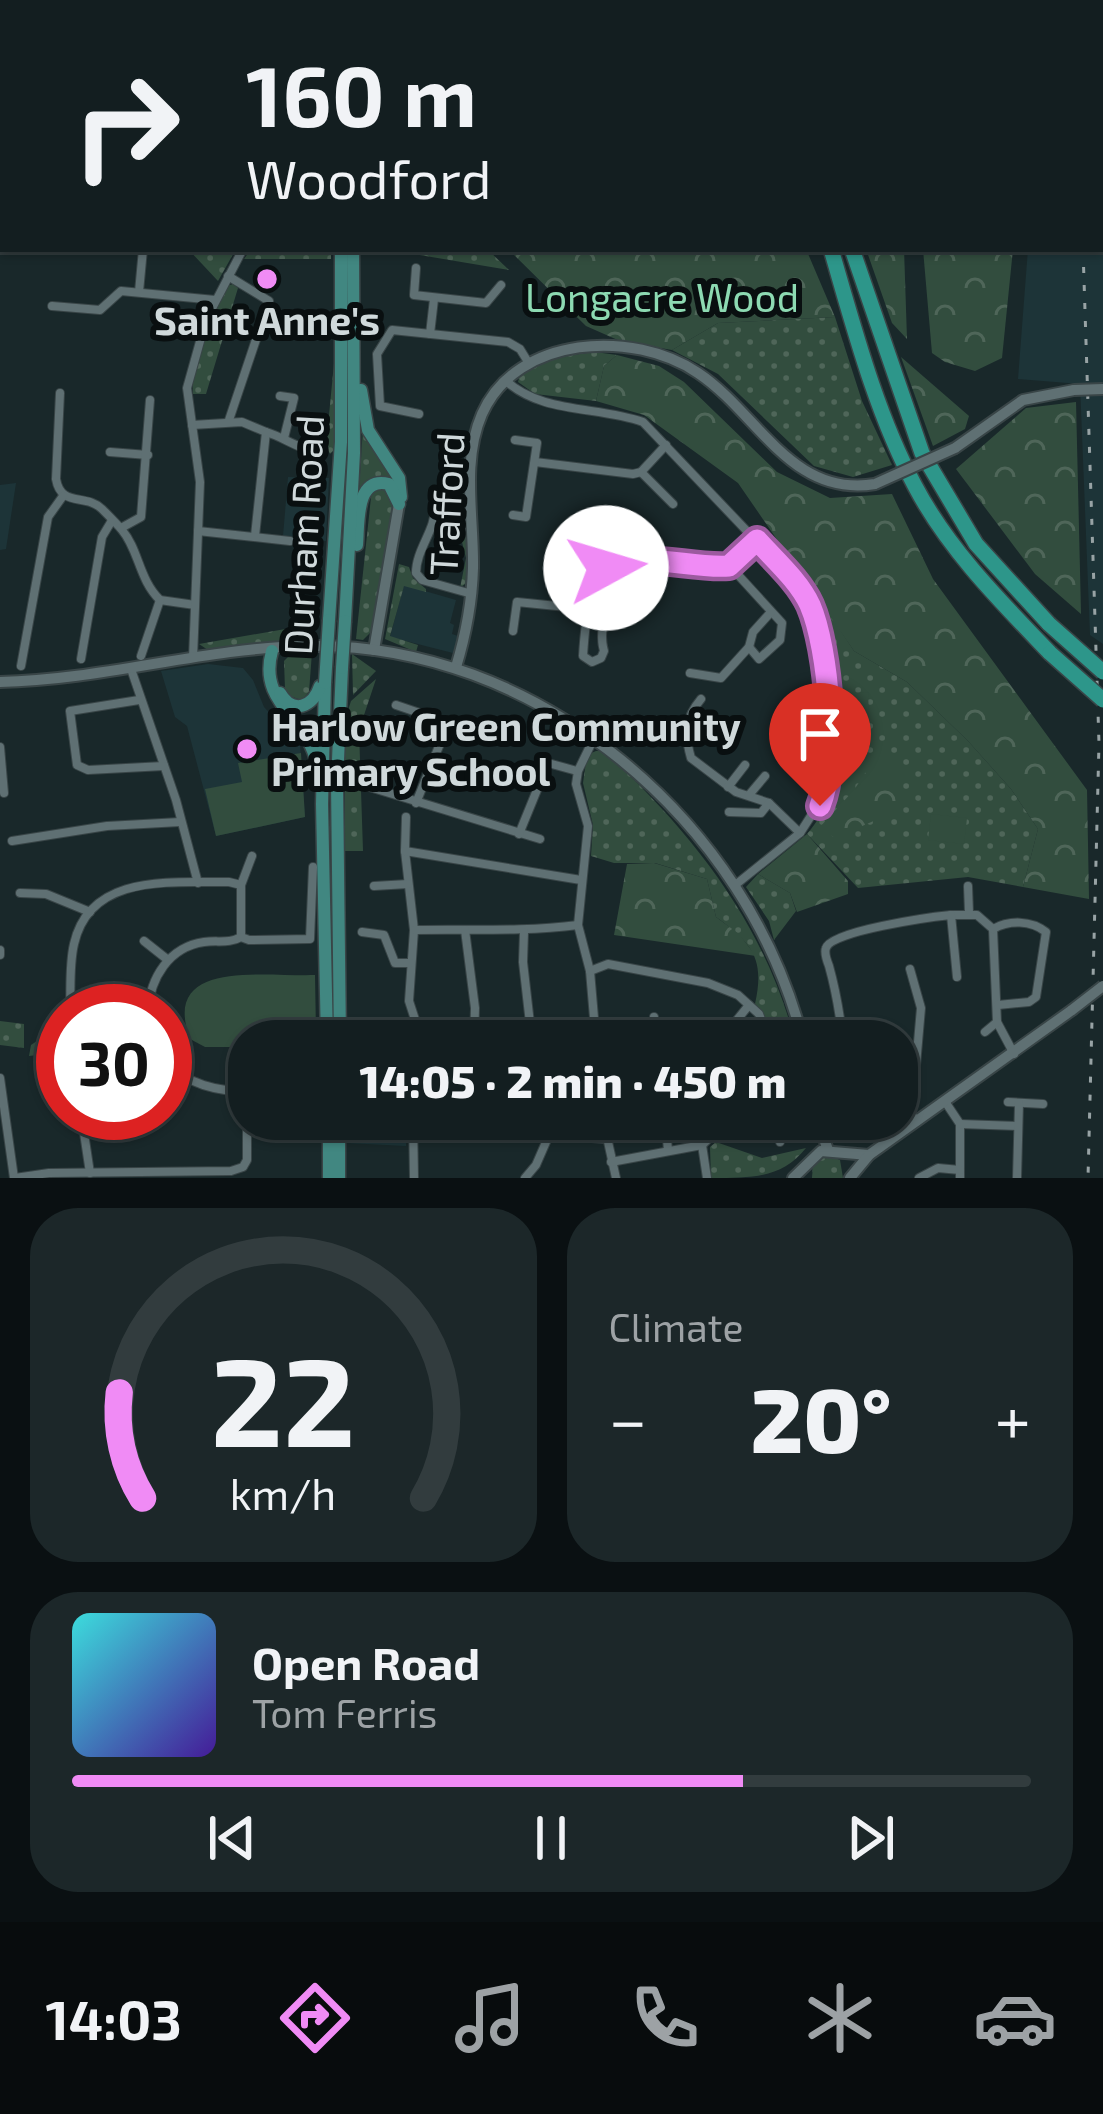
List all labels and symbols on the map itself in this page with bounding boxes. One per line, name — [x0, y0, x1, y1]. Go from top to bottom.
marker: Saint Anne's — [254, 266, 280, 292]
park label: Longacre Wood — [525, 273, 799, 320]
place label: Saint Anne's — [154, 296, 380, 343]
street label: Durham Road — [273, 414, 332, 656]
street label: Trafford — [418, 431, 473, 577]
position arrow — [543, 505, 669, 631]
pin — [769, 683, 871, 806]
place label: Harlow Green Community Primary School — [271, 702, 741, 795]
marker: Harlow Green Community Primary School — [234, 736, 260, 762]
speed limit sign: 30 — [36, 984, 192, 1140]

